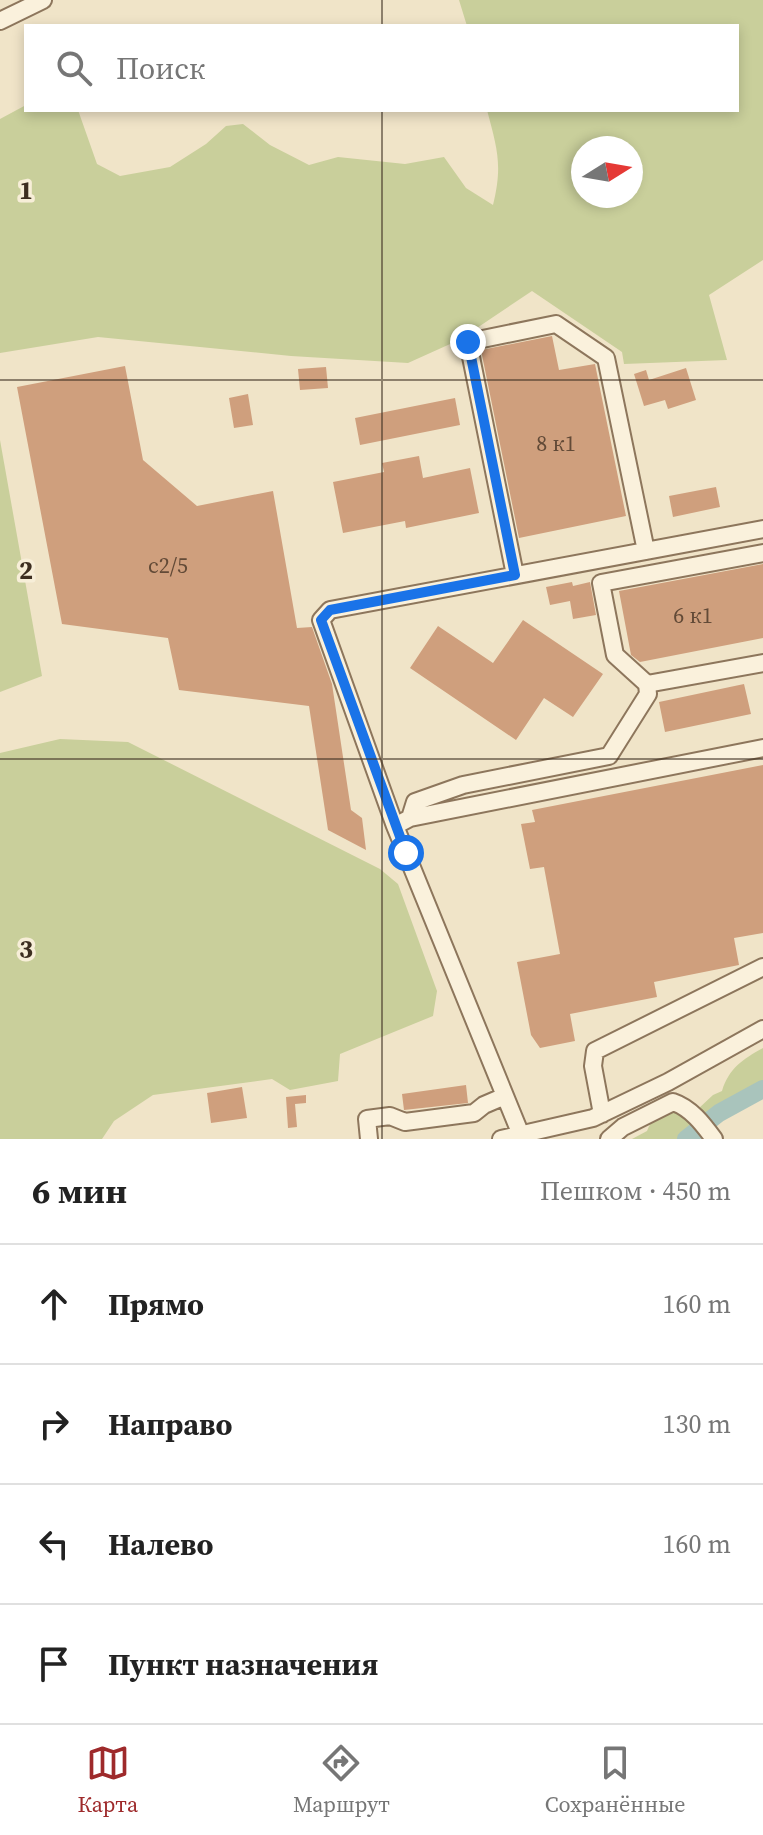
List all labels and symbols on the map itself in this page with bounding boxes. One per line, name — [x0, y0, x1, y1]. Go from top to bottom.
north arrow — [571, 136, 643, 208]
text: 1 — [19, 172, 33, 208]
route end — [450, 324, 486, 360]
house number: 8 к1 — [536, 428, 576, 458]
house number: с2/5 — [148, 550, 188, 580]
text: 2 — [19, 552, 33, 588]
house number: 6 к1 — [673, 600, 713, 630]
route start — [388, 835, 424, 871]
text: 3 — [19, 931, 33, 967]

